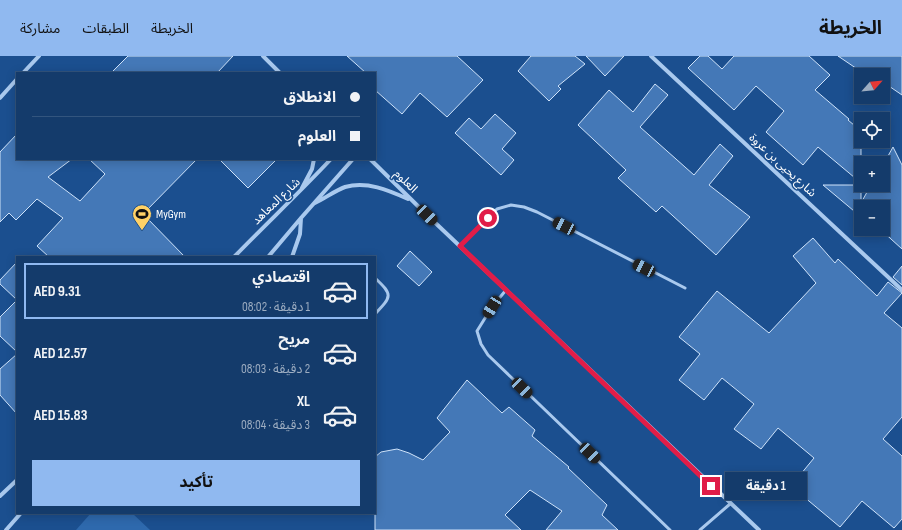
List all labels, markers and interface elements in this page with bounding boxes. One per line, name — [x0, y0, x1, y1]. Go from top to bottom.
text: الخريطة — [819, 17, 882, 40]
text: مشاركة — [20, 20, 60, 37]
text: الطبقات — [82, 20, 129, 37]
text: الخريطة — [151, 20, 193, 37]
north arrow — [854, 68, 890, 104]
map controls — [854, 68, 890, 236]
text: الانطلاق — [284, 88, 336, 107]
button: locate — [854, 112, 890, 148]
text: العلوم — [298, 127, 336, 146]
street label: شارع يحيى بن عروة — [745, 130, 819, 201]
button: + — [854, 156, 890, 192]
street label: العلوم — [390, 166, 421, 197]
street label: شارع المعاهد — [249, 175, 304, 229]
button: − — [854, 200, 890, 236]
car — [414, 202, 440, 228]
sports icon: MyGym — [131, 203, 153, 231]
place label: MyGym — [156, 207, 186, 222]
route start — [479, 209, 497, 227]
car — [551, 215, 577, 237]
car — [631, 257, 657, 279]
text: اقتصادي — [252, 268, 310, 287]
icon: car — [322, 273, 358, 309]
text: AED 9.31 — [34, 282, 81, 301]
car — [481, 294, 503, 320]
text: 1 دقيقة · 08:02 — [242, 299, 310, 315]
text: مريح — [278, 330, 310, 349]
icon: car — [322, 335, 358, 371]
text: AED 12.57 — [34, 344, 87, 363]
text: 2 دقيقة · 08:03 — [241, 361, 310, 377]
car — [509, 375, 535, 401]
text: XL — [297, 392, 310, 411]
icon: car — [322, 397, 358, 433]
text: AED 15.83 — [34, 406, 87, 425]
text: 3 دقيقة · 08:04 — [241, 417, 310, 433]
car — [577, 440, 603, 466]
button: تأكيد — [32, 460, 360, 506]
callout: 1 دقيقة — [725, 472, 807, 500]
route end — [702, 477, 720, 495]
text: 1 دقيقة — [746, 478, 786, 494]

